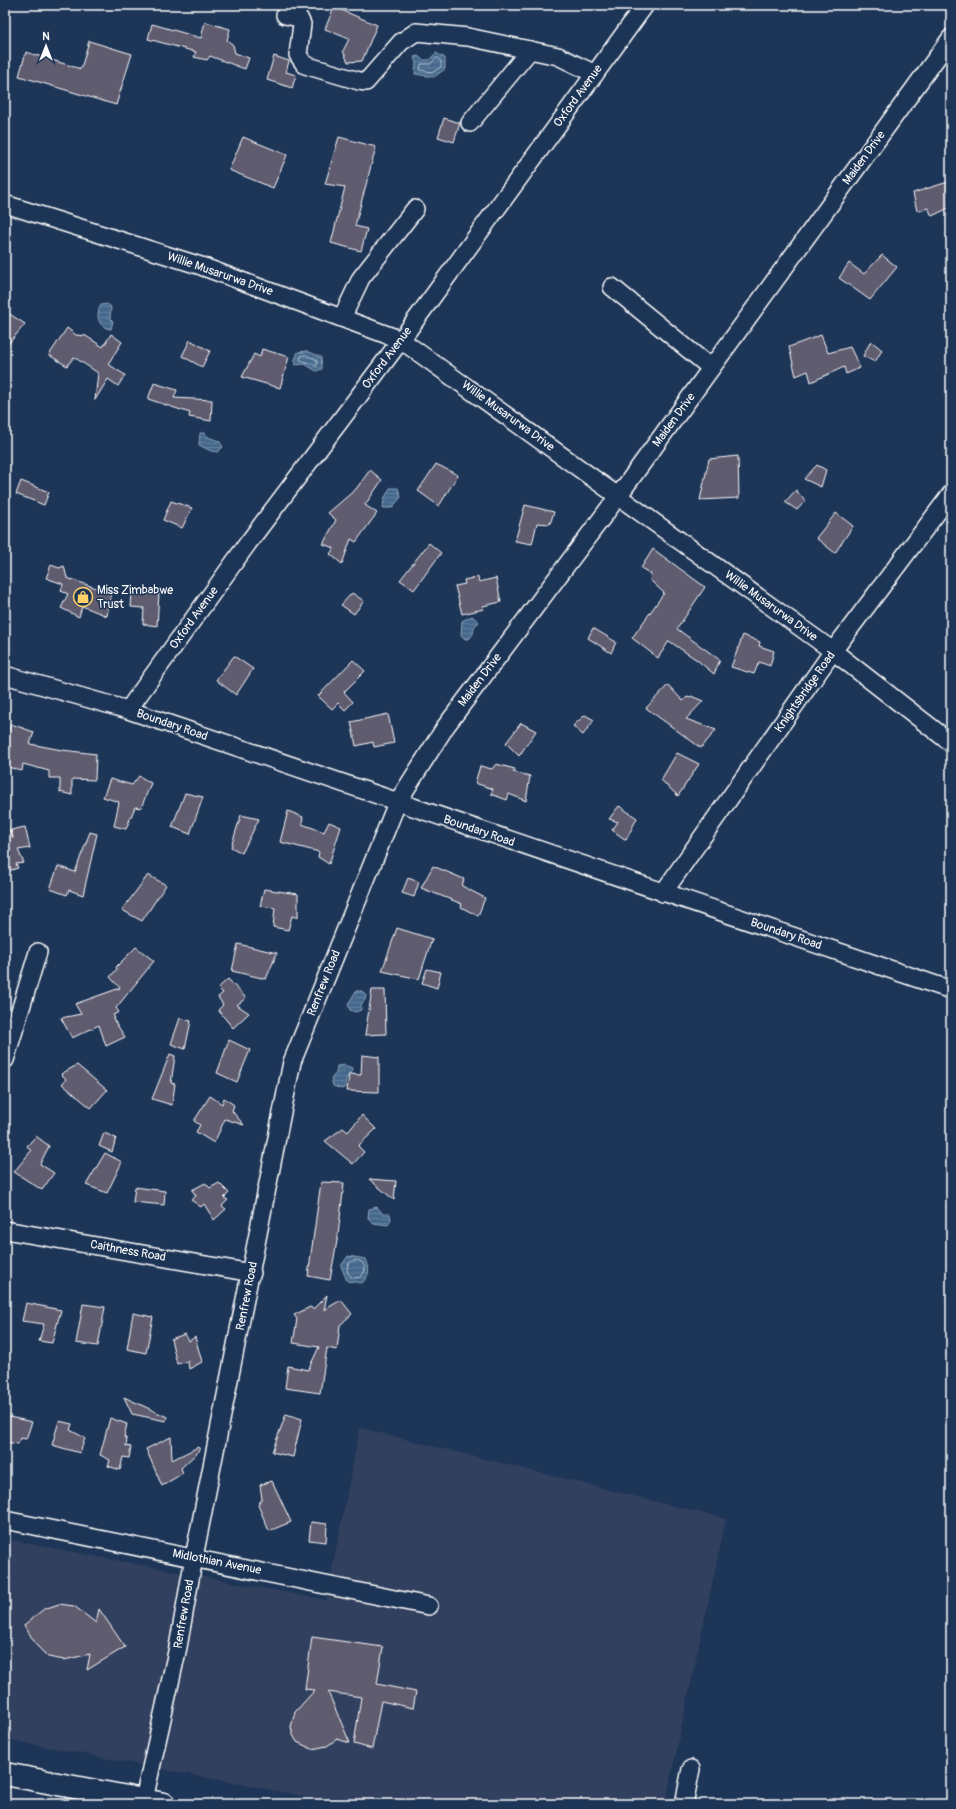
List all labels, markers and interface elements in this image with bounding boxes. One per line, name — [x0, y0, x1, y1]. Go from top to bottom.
north arrow — [26, 26, 66, 66]
text: N — [42, 30, 50, 43]
street label: Oxford Avenue — [550, 62, 606, 130]
street label: Maiden Drive — [839, 128, 889, 188]
street label: Willie Musarurwa Drive — [165, 249, 275, 299]
street label: Oxford Avenue — [359, 324, 415, 392]
street label: Willie Musarurwa Drive — [459, 377, 557, 455]
street label: Maiden Drive — [649, 390, 699, 450]
street label: Willie Musarurwa Drive — [722, 567, 820, 645]
place label: Miss Zimbabwe Trust — [97, 583, 173, 612]
street label: Oxford Avenue — [166, 584, 222, 652]
shop icon: Miss Zimbabwe Trust — [72, 586, 94, 608]
street label: Knightsbridge Road — [771, 648, 839, 735]
street label: Maiden Drive — [455, 650, 505, 710]
street label: Boundary Road — [134, 706, 210, 744]
street label: Boundary Road — [441, 812, 517, 850]
street label: Boundary Road — [748, 915, 824, 953]
street label: Renfrew Road — [304, 948, 344, 1018]
street label: Caithness Road — [89, 1237, 167, 1265]
street label: Renfrew Road — [233, 1260, 261, 1332]
street label: Midlothian Avenue — [171, 1546, 263, 1578]
street label: Renfrew Road — [171, 1578, 197, 1650]

